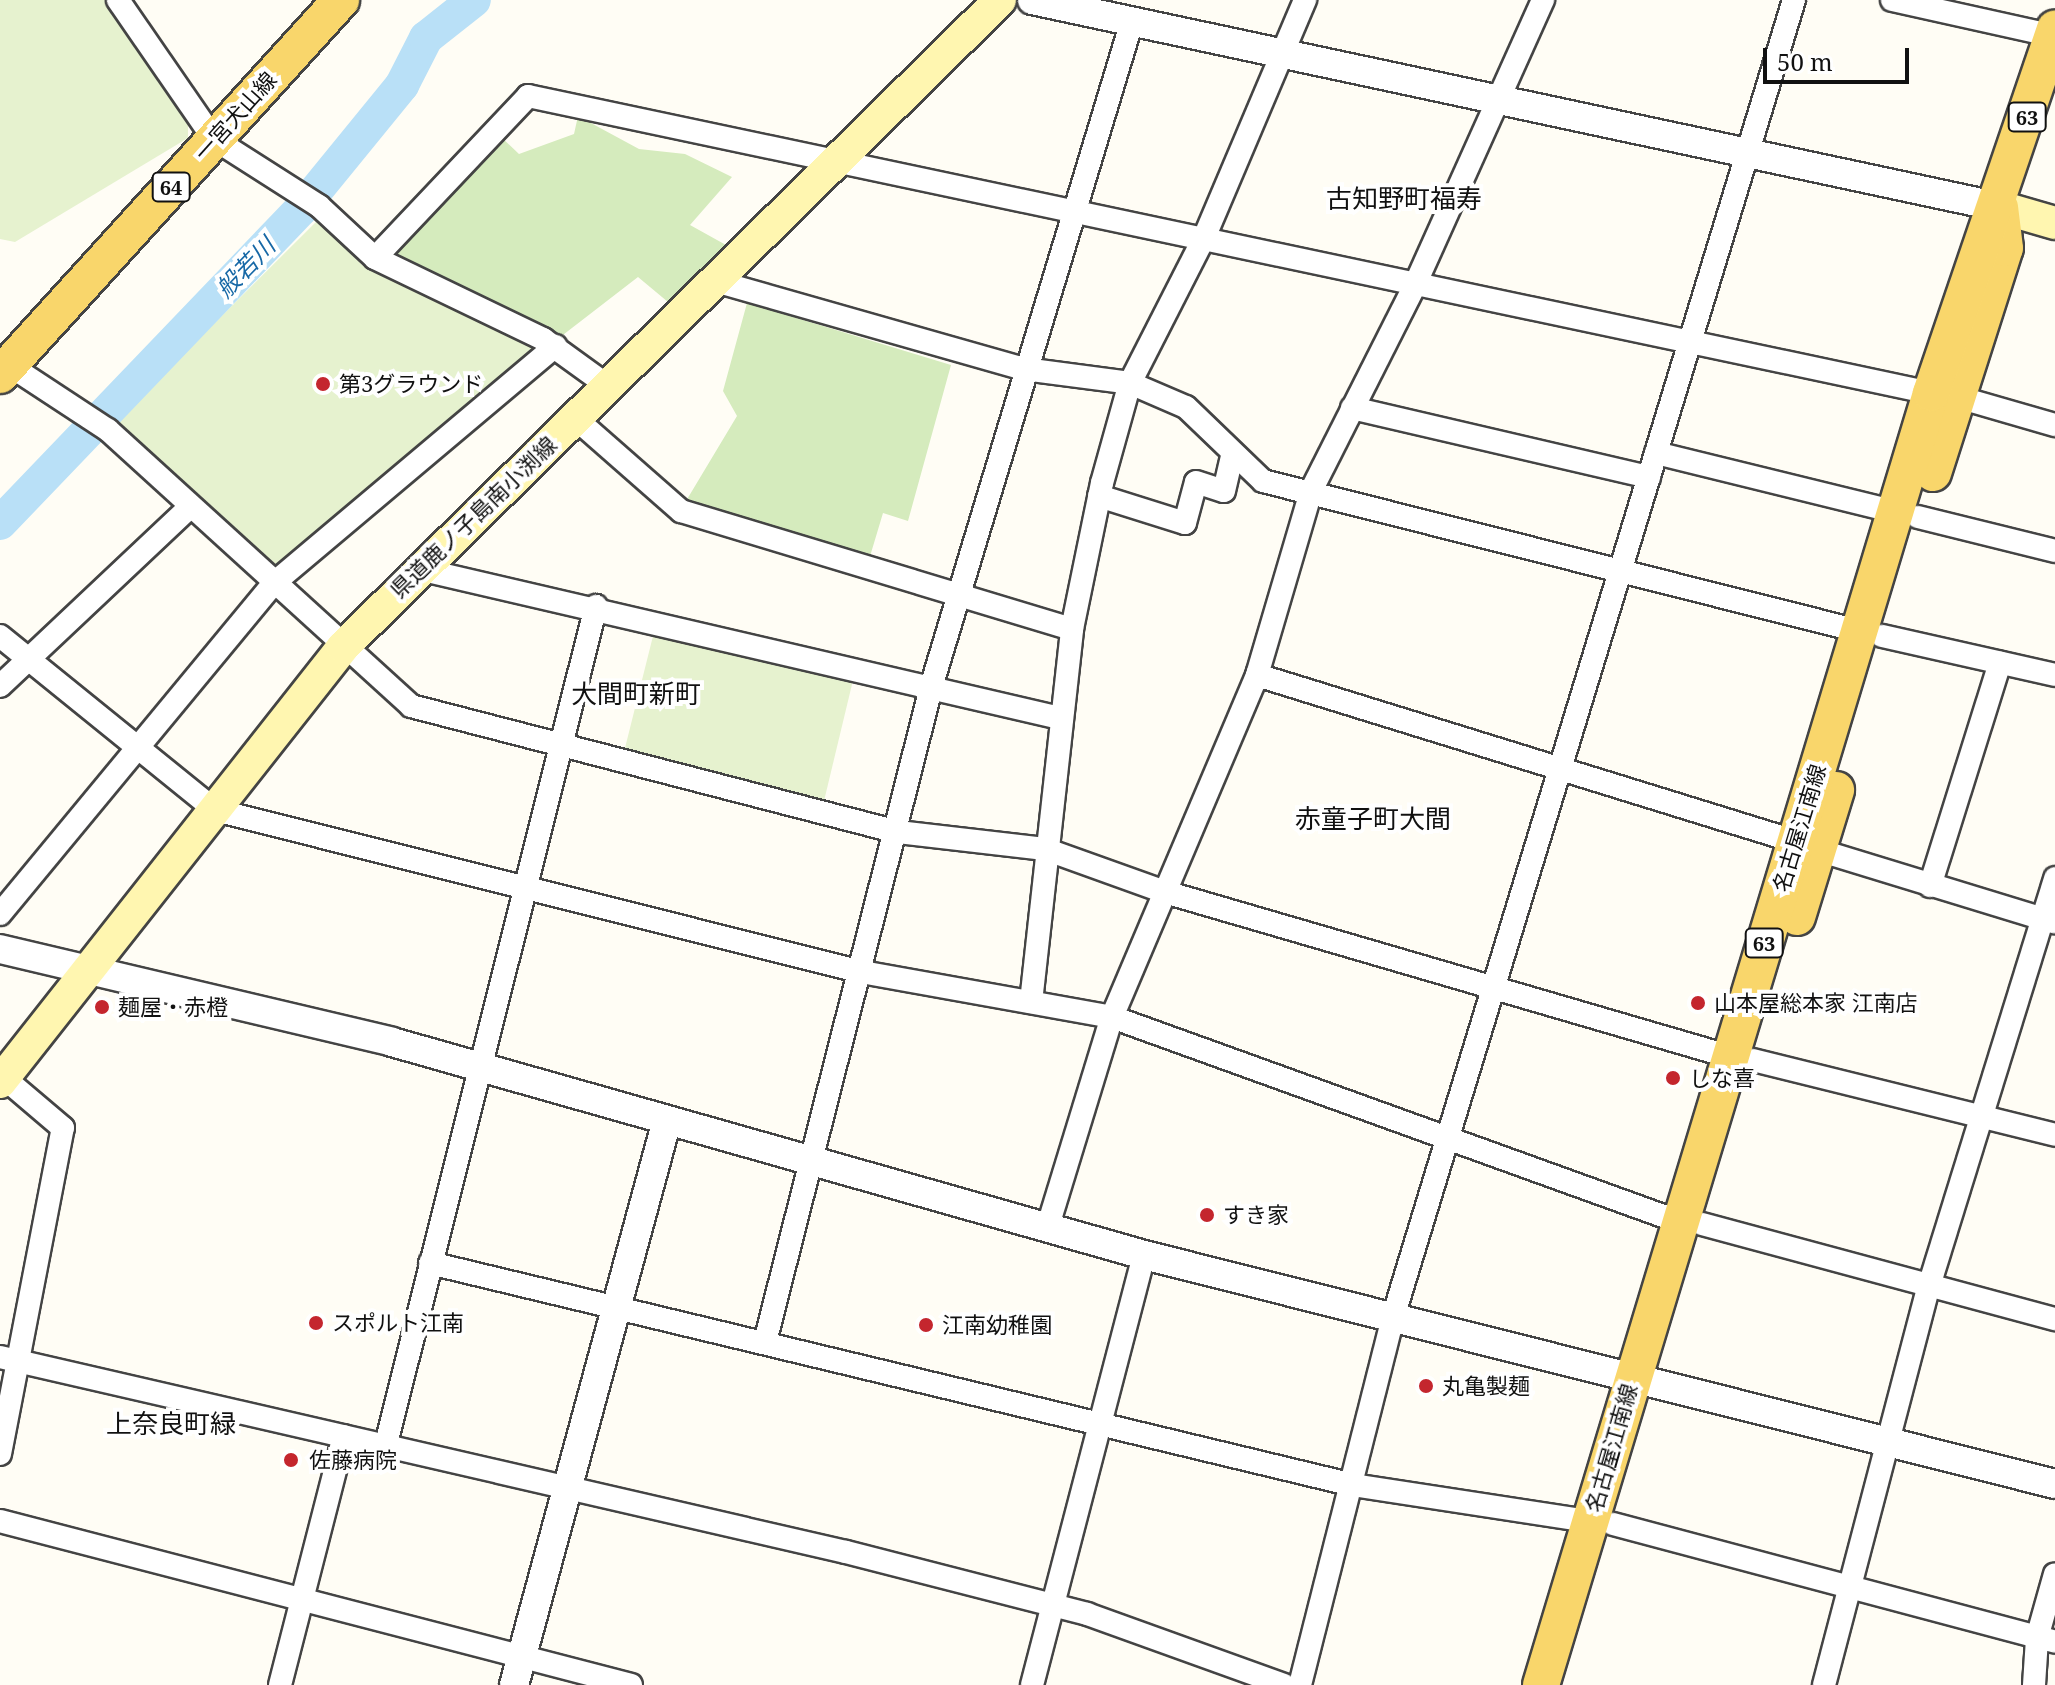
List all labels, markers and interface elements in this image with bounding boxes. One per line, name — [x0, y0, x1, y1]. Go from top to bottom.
scale bar — [1767, 32, 1913, 82]
text: 50 m — [1777, 45, 1833, 78]
street label: 一宮犬山線 — [188, 66, 282, 166]
road number: 63 — [2007, 101, 2047, 133]
road number: 64 — [151, 171, 191, 203]
district label: 古知野町福寿 — [1326, 183, 1482, 215]
water label: 般若川 — [210, 231, 280, 303]
place label: 第3グラウンド — [339, 371, 483, 397]
marker: 第3グラウンド — [314, 375, 332, 393]
street label: 県道鹿ノ子島南小渕線 — [385, 431, 561, 603]
district label: 大間町新町 — [571, 678, 701, 710]
street label: 名古屋江南線 — [1767, 761, 1831, 895]
district label: 赤童子町大間 — [1295, 803, 1451, 835]
road number: 63 — [1744, 927, 1784, 959]
place label: 山本屋総本家 江南店 — [1714, 990, 1918, 1016]
place label: 麺屋・赤橙 — [118, 994, 228, 1020]
marker: 山本屋総本家 江南店 — [1689, 994, 1707, 1012]
marker: 麺屋・赤橙 — [93, 998, 111, 1016]
place label: しな喜 — [1689, 1065, 1755, 1091]
marker: しな喜 — [1664, 1069, 1682, 1087]
place label: すき家 — [1223, 1202, 1289, 1228]
marker: すき家 — [1198, 1206, 1216, 1224]
place label: スポルト江南 — [332, 1310, 464, 1336]
place label: 江南幼稚園 — [942, 1312, 1052, 1338]
marker: スポルト江南 — [307, 1314, 325, 1332]
marker: 江南幼稚園 — [917, 1316, 935, 1334]
place label: 丸亀製麺 — [1442, 1373, 1530, 1399]
marker: 丸亀製麺 — [1417, 1377, 1435, 1395]
street label: 名古屋江南線 — [1580, 1381, 1642, 1515]
district label: 上奈良町緑 — [106, 1408, 236, 1440]
place label: 佐藤病院 — [309, 1447, 397, 1473]
marker: 佐藤病院 — [280, 1449, 302, 1471]

